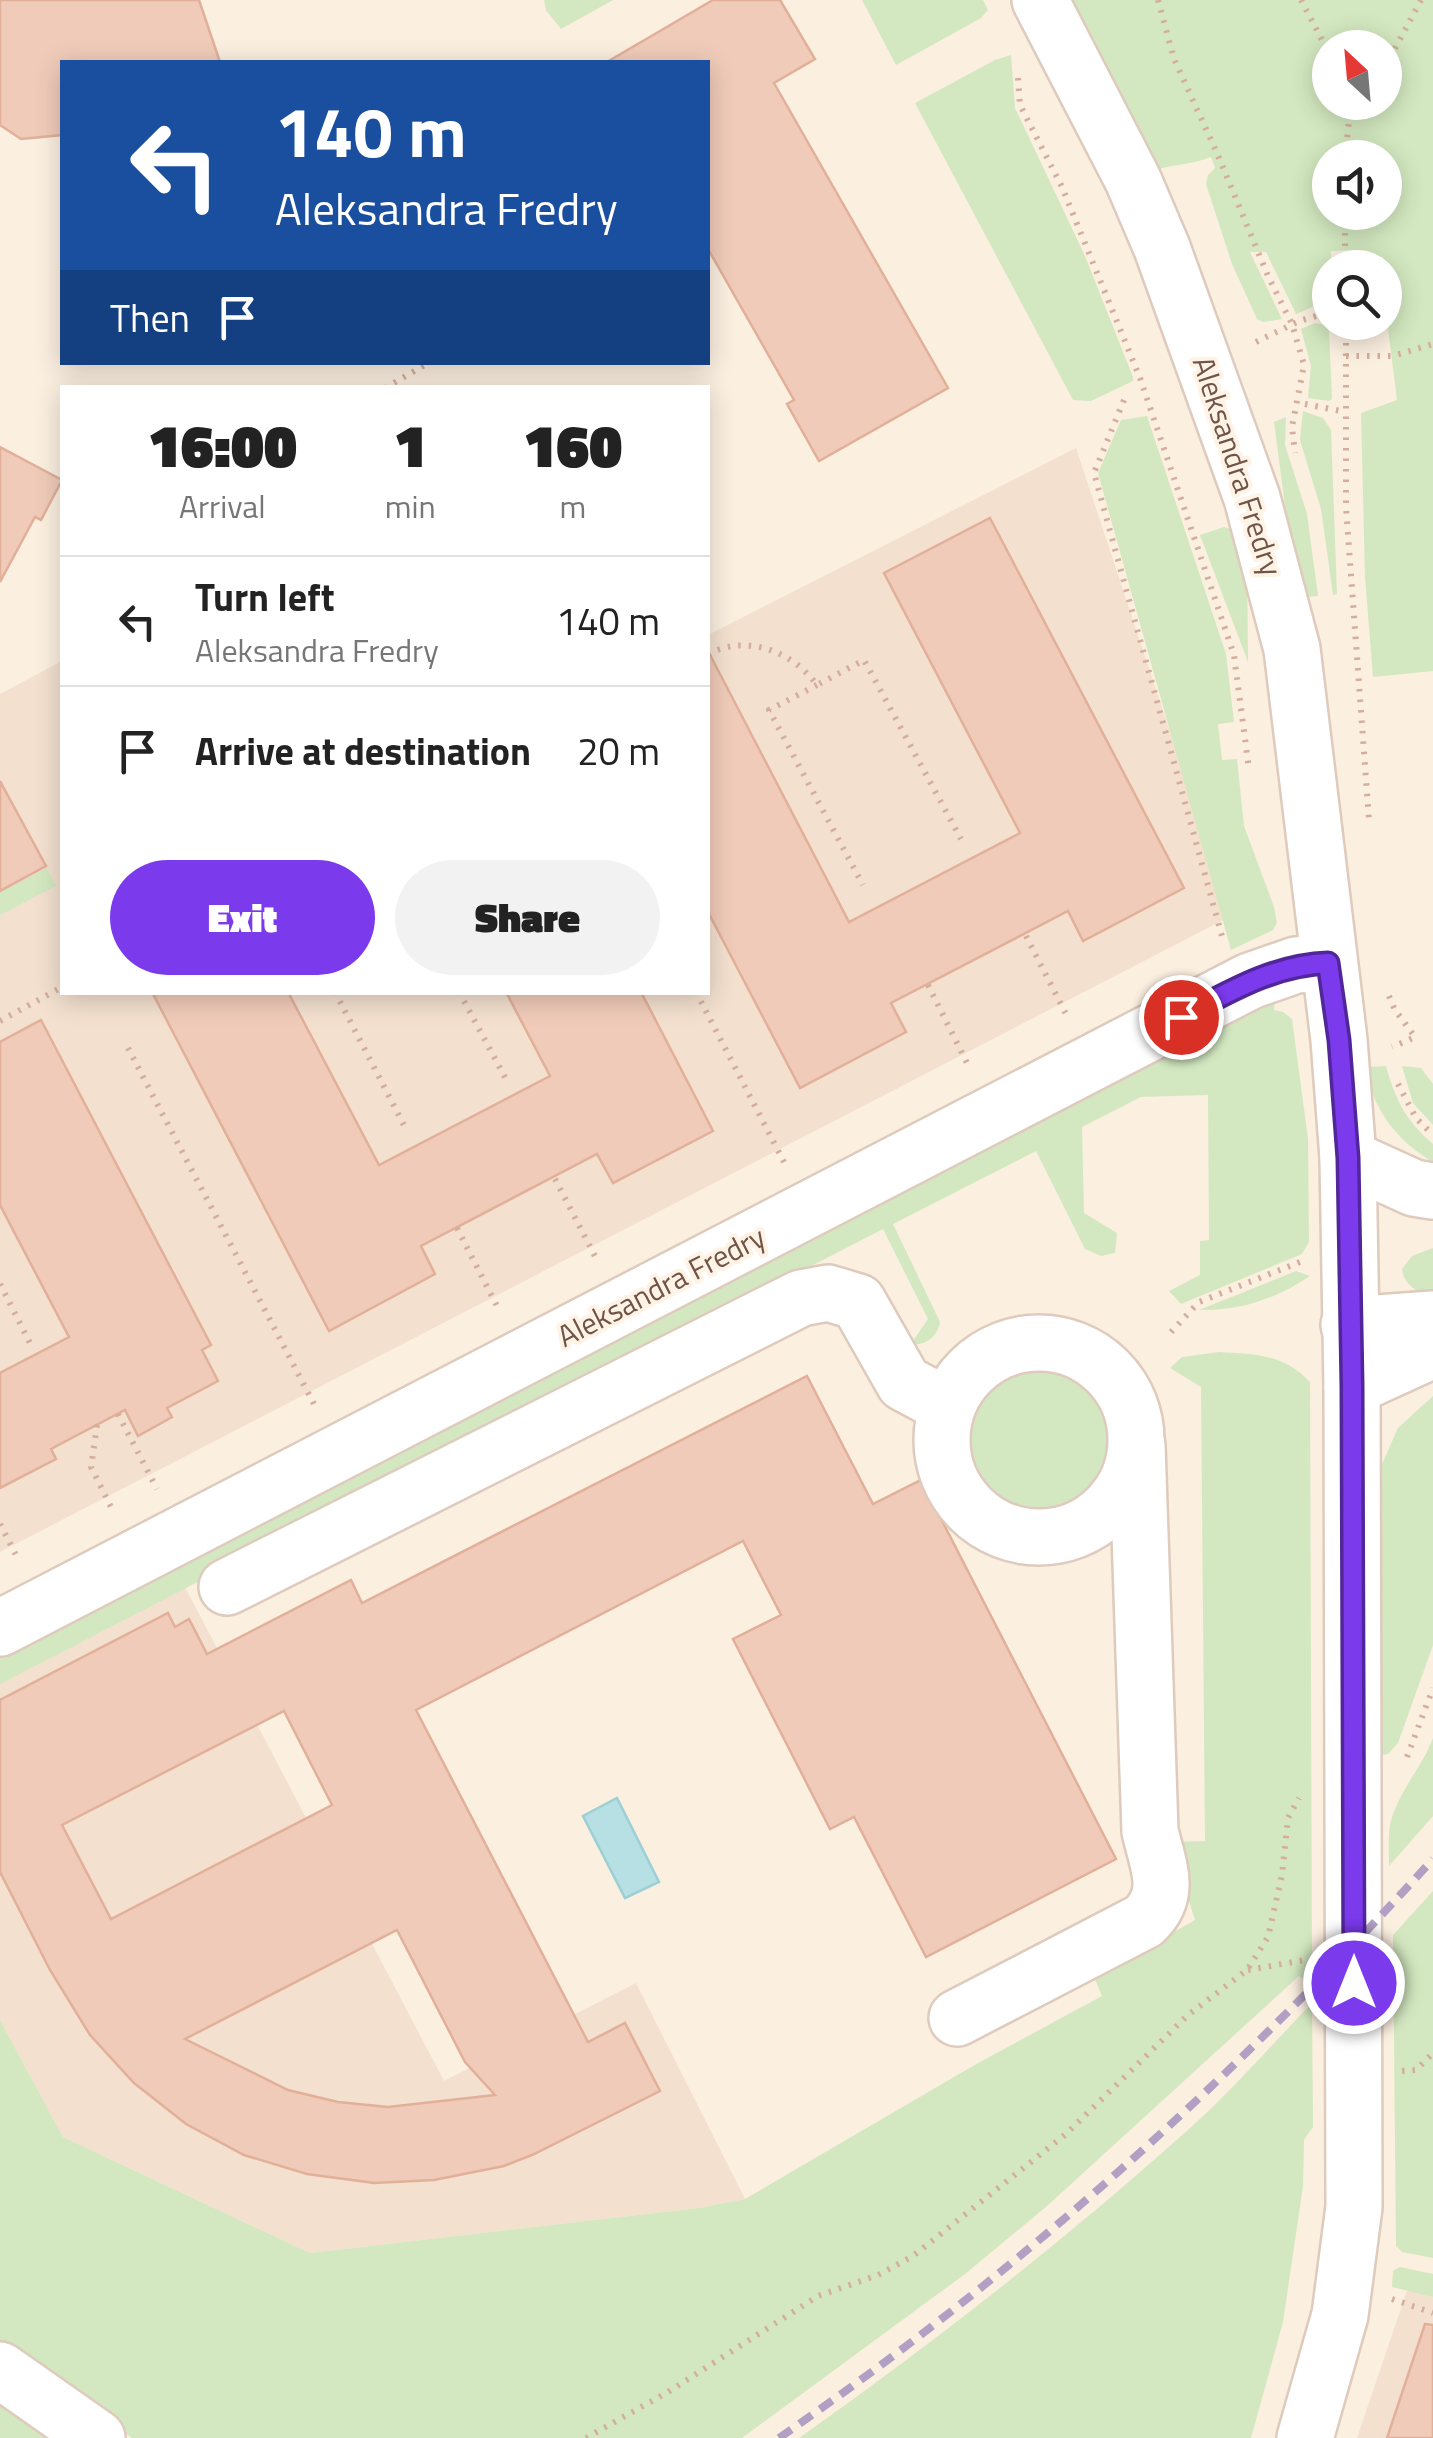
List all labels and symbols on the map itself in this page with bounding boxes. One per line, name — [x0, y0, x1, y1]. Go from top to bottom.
north arrow — [1312, 30, 1402, 120]
street label: Aleksandra Fredry — [1181, 350, 1295, 582]
pin — [1139, 975, 1224, 1060]
street label: Aleksandra Fredry — [549, 1214, 773, 1358]
position arrow — [1302, 1931, 1406, 2035]

